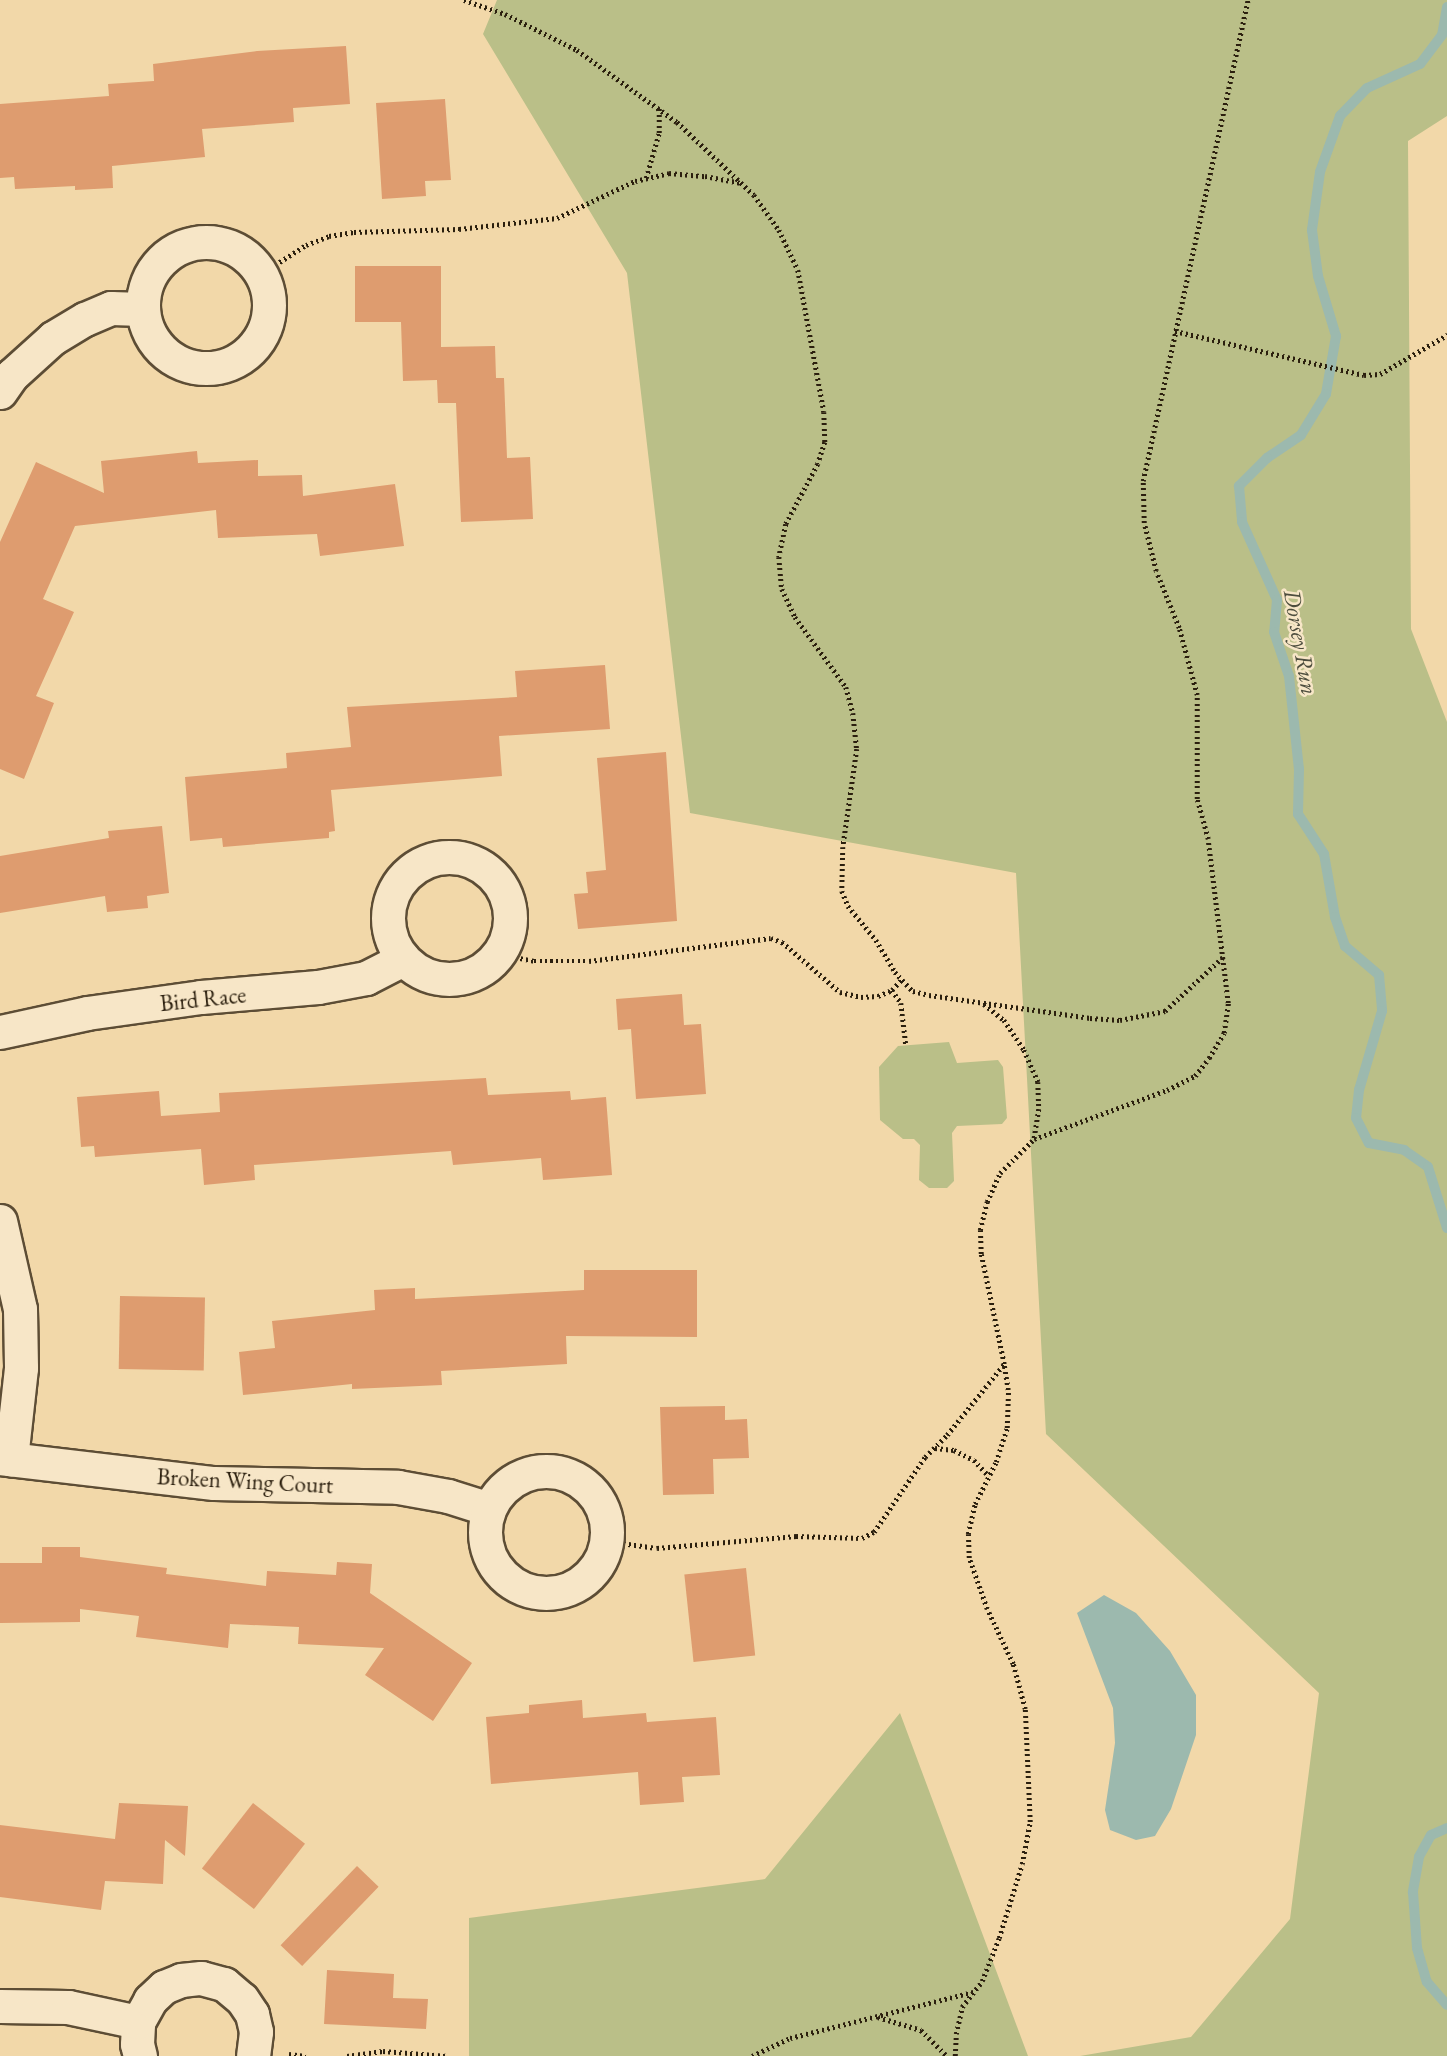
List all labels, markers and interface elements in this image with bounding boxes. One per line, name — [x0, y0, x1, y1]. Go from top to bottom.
water label: Dorsey Run — [1278, 587, 1324, 697]
street label: Bird Race — [159, 981, 247, 1017]
street label: Broken Wing Court — [156, 1463, 334, 1499]

